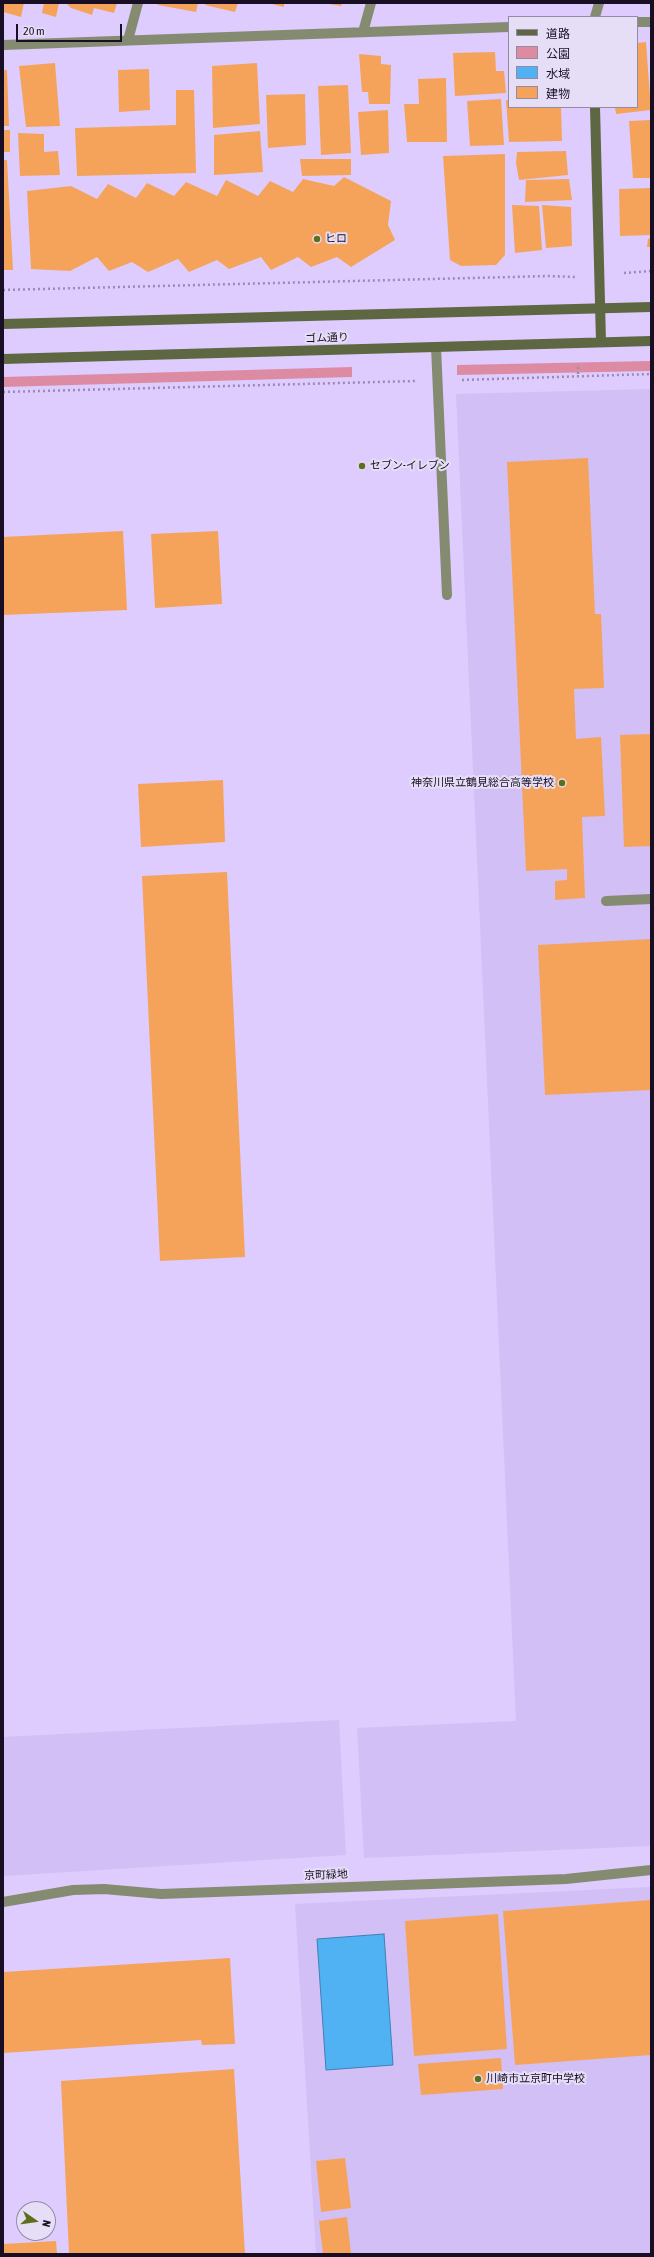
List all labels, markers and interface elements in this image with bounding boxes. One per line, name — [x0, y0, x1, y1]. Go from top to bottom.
scale bar — [18, 16, 124, 42]
legend — [508, 16, 638, 108]
text: 20 m — [23, 24, 45, 38]
text: 道路 — [546, 27, 570, 41]
text: 公園 — [546, 47, 570, 61]
text: 水域 — [546, 67, 570, 81]
text: 建物 — [546, 87, 570, 101]
place label: ヒロ — [325, 232, 347, 246]
marker: ヒロ — [312, 234, 322, 244]
street label: ゴム通り — [305, 331, 349, 345]
place label: セブン-イレブン — [370, 459, 450, 473]
marker: セブン-イレブン — [357, 461, 367, 471]
place label: 神奈川県立鶴見総合高等学校 — [411, 776, 554, 790]
marker: 神奈川県立鶴見総合高等学校 — [557, 778, 567, 788]
street label: 京町緑地 — [304, 1868, 348, 1882]
place label: 川崎市立京町中学校 — [486, 2072, 585, 2086]
marker: 川崎市立京町中学校 — [473, 2074, 483, 2084]
north arrow — [16, 2201, 56, 2241]
text: N — [40, 2219, 53, 2228]

